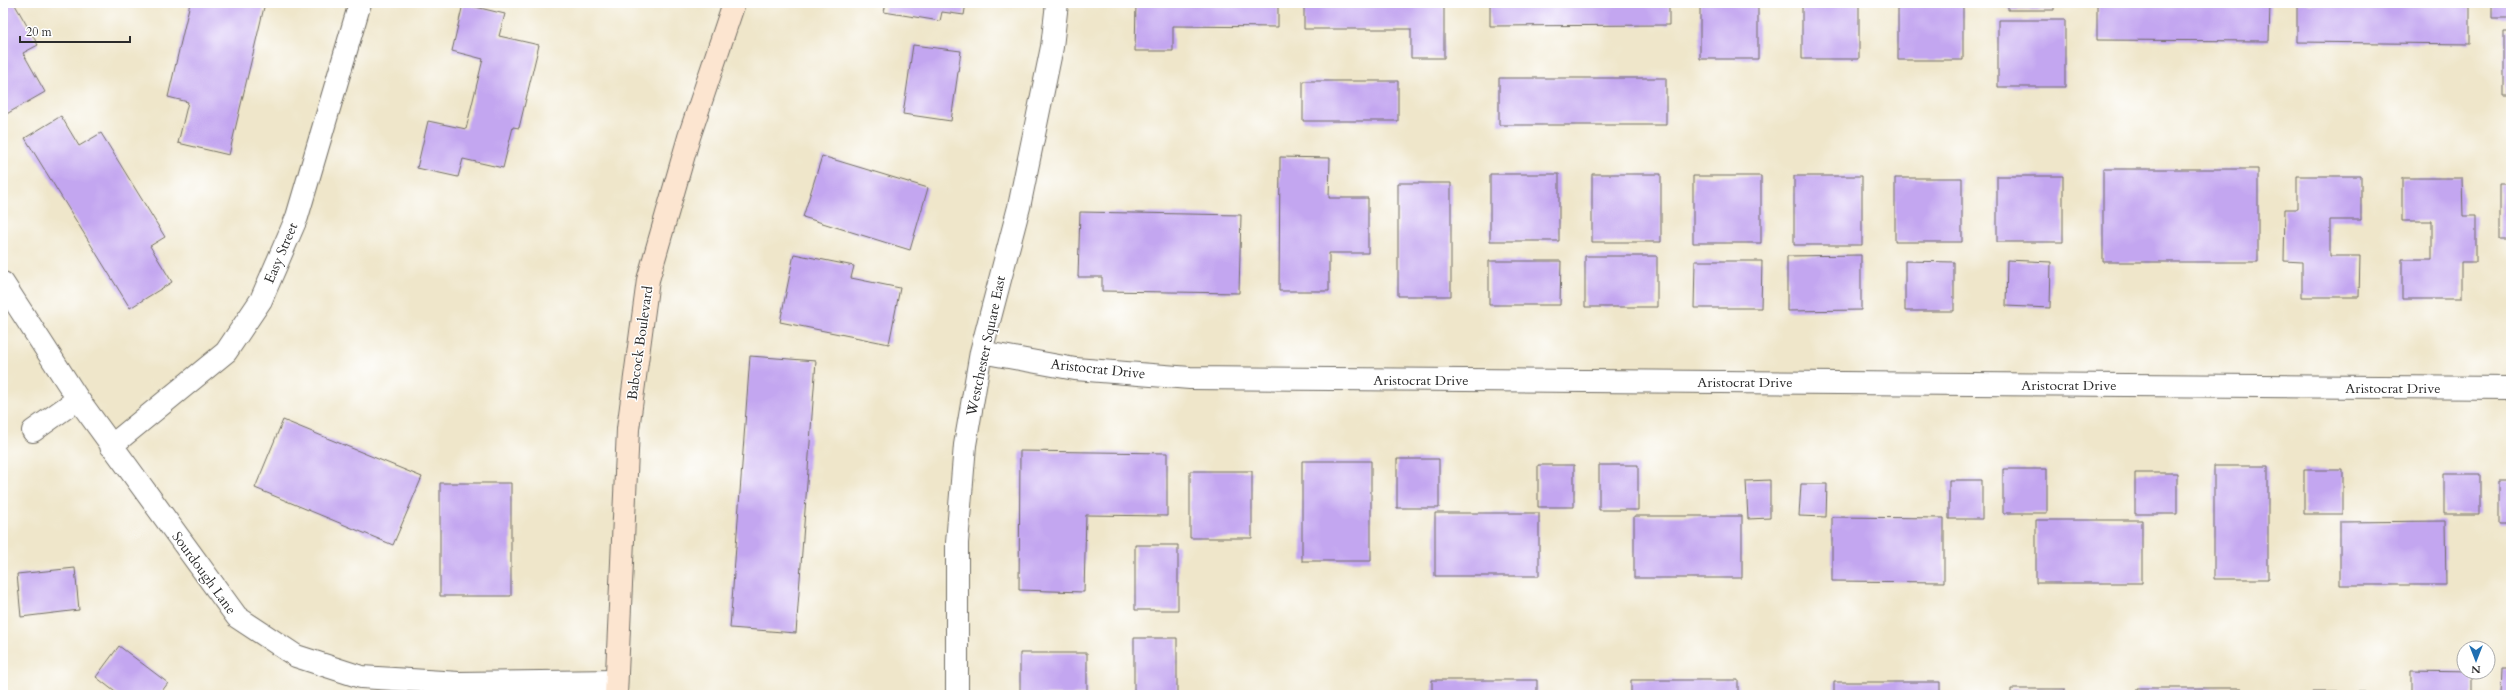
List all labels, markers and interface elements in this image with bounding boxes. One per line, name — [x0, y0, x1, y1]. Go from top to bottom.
scale bar — [20, 18, 130, 44]
text: 20 m — [26, 24, 53, 40]
street label: Easy Street — [260, 219, 303, 286]
street label: Westchester Square East — [962, 274, 1010, 419]
street label: Babcock Boulevard — [623, 284, 657, 401]
street label: Aristocrat Drive — [1050, 355, 1146, 383]
street label: Aristocrat Drive — [1373, 371, 1469, 390]
street label: Aristocrat Drive — [1697, 373, 1793, 392]
street label: Aristocrat Drive — [2021, 376, 2117, 395]
street label: Aristocrat Drive — [2345, 379, 2441, 398]
street label: Sourdough Lane — [167, 528, 241, 618]
north arrow — [2456, 640, 2496, 680]
text: N — [2471, 662, 2481, 677]

